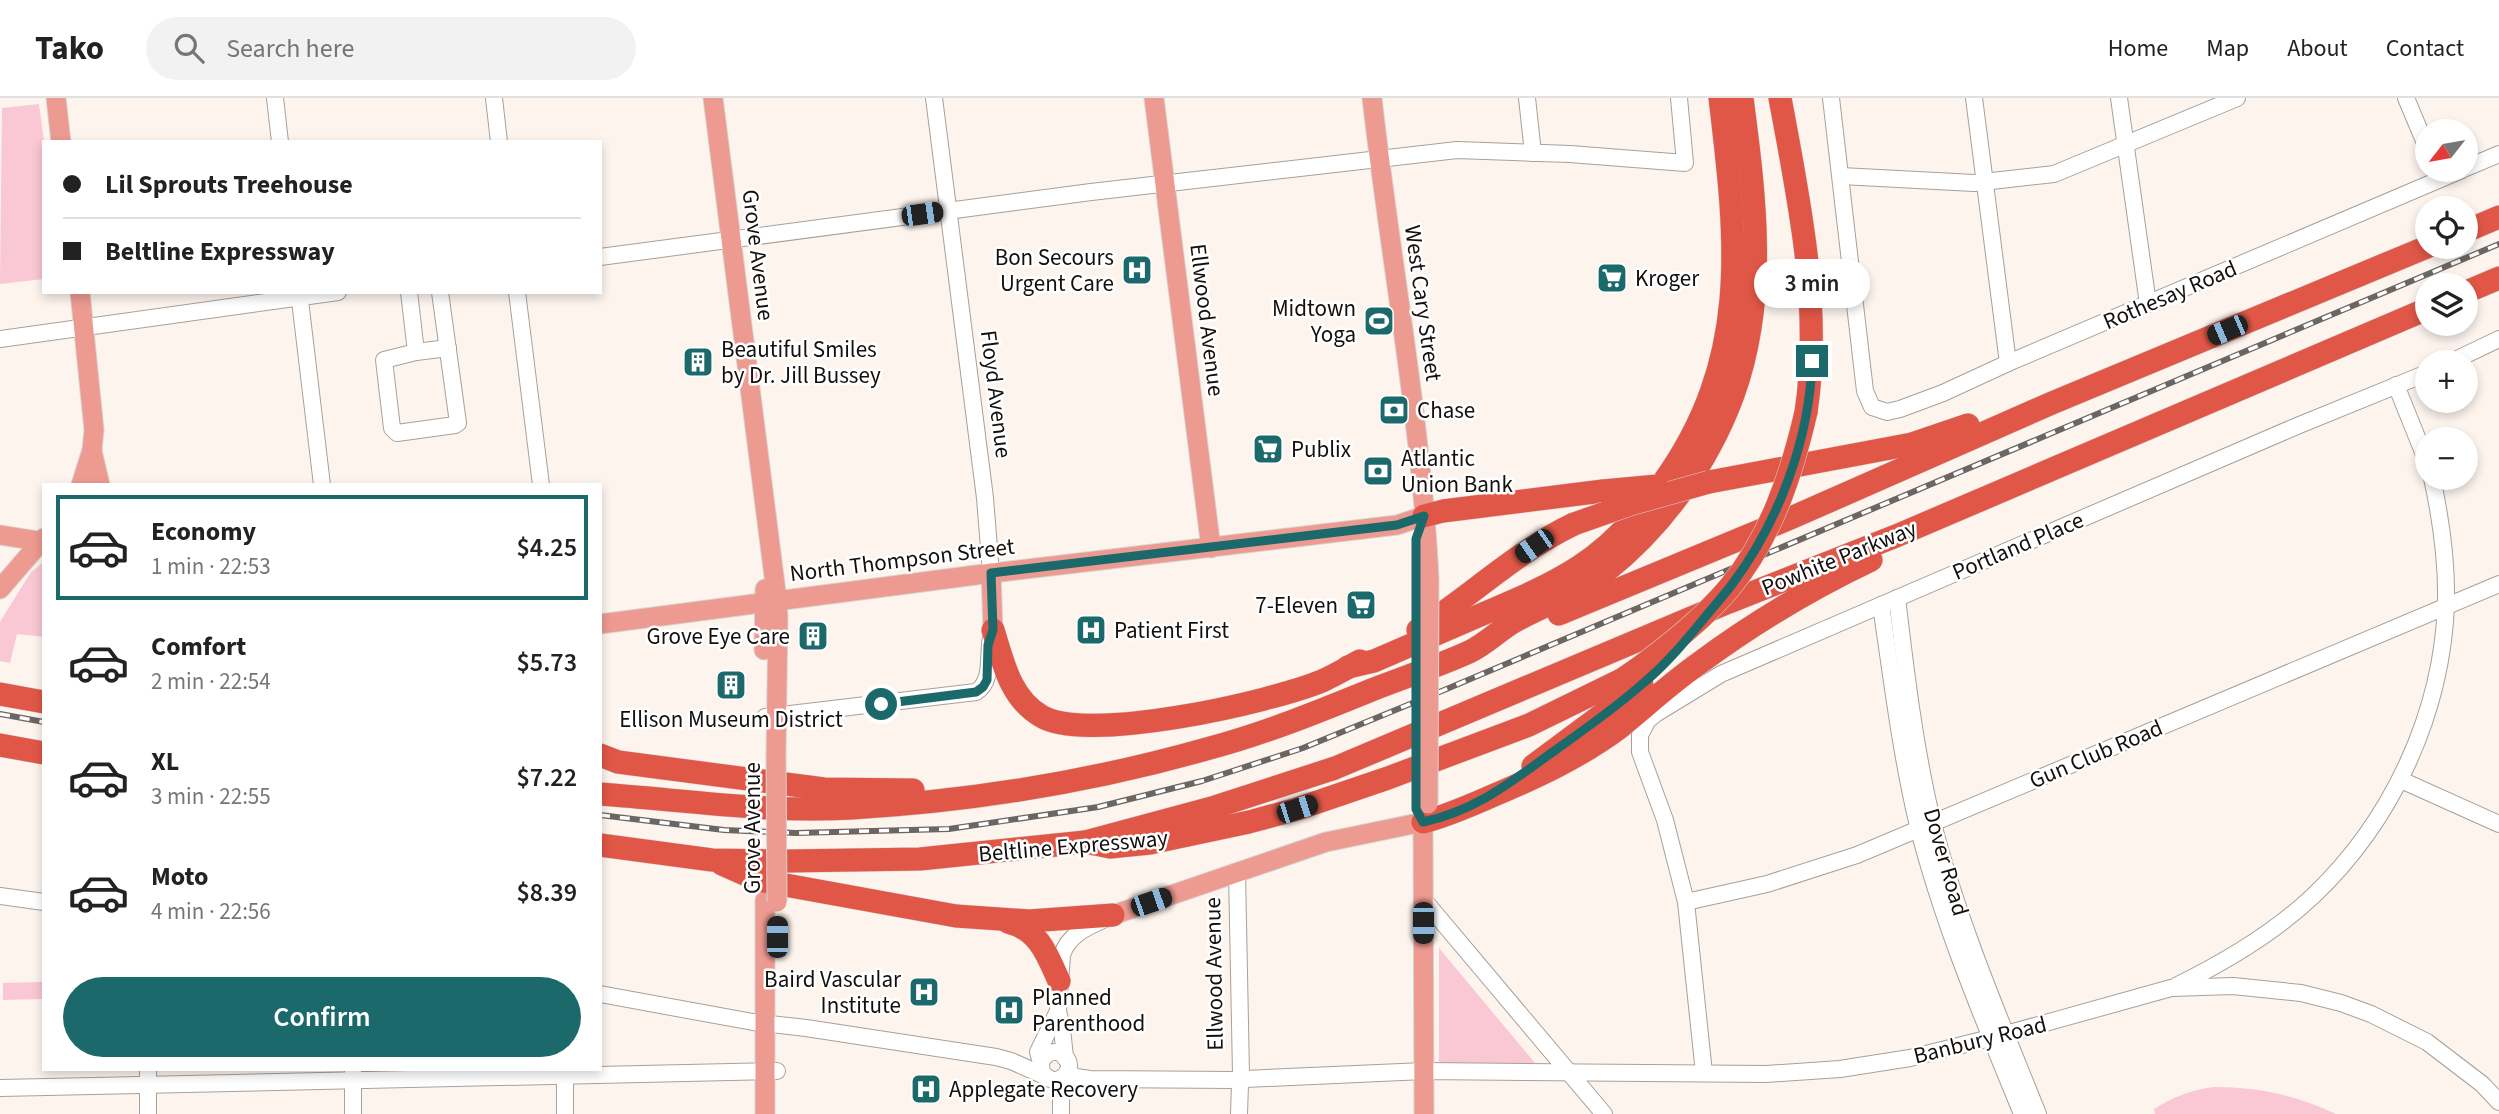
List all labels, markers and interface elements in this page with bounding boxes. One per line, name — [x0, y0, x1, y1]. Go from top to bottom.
search box — [146, 17, 636, 80]
text: Tako — [35, 25, 104, 72]
icon: search — [170, 29, 208, 67]
text: Search here — [226, 30, 354, 67]
text: Home — [2108, 31, 2168, 66]
text: Map — [2206, 31, 2249, 66]
text: About — [2287, 31, 2348, 66]
text: Contact — [2386, 31, 2464, 66]
north arrow — [2415, 119, 2478, 182]
map controls — [2415, 119, 2478, 490]
text: Lil Sprouts Treehouse — [105, 166, 353, 203]
street label: Grove Avenue — [734, 188, 782, 322]
button: locate — [2415, 196, 2478, 259]
car — [900, 201, 945, 227]
street label: West Cary Street — [1396, 223, 1450, 383]
text: Beltline Expressway — [105, 233, 335, 270]
place label: Bon Secours Urgent Care — [995, 241, 1114, 300]
street label: Ellwood Avenue — [1181, 242, 1233, 398]
street label: Rothesay Road — [2098, 252, 2242, 338]
hospital icon: Bon Secours Urgent Care — [1120, 253, 1154, 287]
callout: 3 min — [1754, 260, 1870, 308]
supermarket icon: Kroger — [1595, 261, 1629, 295]
place label: Kroger — [1635, 262, 1700, 295]
text: 3 min — [1785, 267, 1839, 300]
button: layers — [2415, 273, 2478, 336]
place label: Midtown Yoga — [1272, 292, 1356, 351]
sports icon: Midtown Yoga — [1362, 304, 1396, 338]
car — [2204, 312, 2251, 348]
street label: Floyd Avenue — [972, 328, 1020, 460]
place label: Beautiful Smiles by Dr. Jill Bussey — [721, 333, 881, 392]
building icon: Beautiful Smiles by Dr. Jill Bussey — [681, 345, 715, 379]
route end — [1796, 345, 1828, 377]
button: + — [2415, 350, 2478, 413]
bank icon: Chase — [1377, 393, 1411, 427]
place label: Chase — [1417, 394, 1475, 427]
button: − — [2415, 427, 2478, 490]
supermarket icon: Publix — [1251, 432, 1285, 466]
place label: Publix — [1291, 433, 1351, 466]
place label: Atlantic Union Bank — [1401, 442, 1513, 501]
bank icon: Atlantic Union Bank — [1361, 454, 1395, 488]
street label: Portland Place — [1947, 503, 2089, 589]
street label: Powhite Parkway — [1756, 512, 1922, 604]
text: Economy — [151, 513, 256, 550]
icon: car — [67, 516, 130, 579]
car — [1511, 525, 1558, 567]
text: $4.25 — [516, 529, 577, 566]
street label: North Thompson Street — [788, 530, 1016, 590]
text: 1 min · 22:53 — [151, 550, 271, 583]
supermarket icon: 7-Eleven — [1344, 588, 1378, 622]
place label: 7-Eleven — [1255, 589, 1338, 622]
hospital icon: Patient First — [1074, 613, 1108, 647]
place label: Patient First — [1114, 614, 1229, 647]
building icon: Grove Eye Care — [796, 619, 830, 653]
place label: Grove Eye Care — [647, 620, 790, 653]
text: Comfort — [151, 628, 246, 665]
icon: car — [67, 631, 130, 694]
text: $5.73 — [516, 644, 577, 681]
text: 2 min · 22:54 — [151, 665, 271, 698]
building icon: Ellison Museum District — [714, 668, 748, 702]
route start — [865, 688, 897, 720]
place label: Ellison Museum District — [619, 703, 843, 736]
street label: Gun Club Road — [2024, 711, 2168, 797]
text: XL — [151, 743, 179, 780]
icon: car — [67, 746, 130, 809]
text: $7.22 — [516, 759, 577, 796]
street label: Grove Avenue — [736, 762, 769, 894]
text: 3 min · 22:55 — [151, 780, 271, 813]
car — [1274, 793, 1321, 825]
street label: Dover Road — [1915, 804, 1977, 920]
street label: Beltline Expressway — [977, 821, 1169, 871]
text: Moto — [151, 858, 208, 895]
icon: car — [67, 861, 130, 924]
text: $8.39 — [516, 874, 577, 911]
car — [1128, 885, 1175, 919]
text: 4 min · 22:56 — [151, 895, 271, 928]
street label: Ellwood Avenue — [1196, 897, 1232, 1051]
car — [1413, 902, 1434, 944]
car — [767, 916, 788, 958]
place label: Baird Vascular Institute — [764, 963, 902, 1022]
hospital icon: Baird Vascular Institute — [907, 975, 941, 1009]
button: Confirm — [63, 977, 581, 1057]
place label: Planned Parenthood — [1032, 981, 1145, 1040]
hospital icon: Planned Parenthood — [992, 993, 1026, 1027]
street label: Banbury Road — [1910, 1008, 2050, 1072]
hospital icon: Applegate Recovery — [909, 1072, 943, 1106]
place label: Applegate Recovery — [949, 1073, 1138, 1106]

